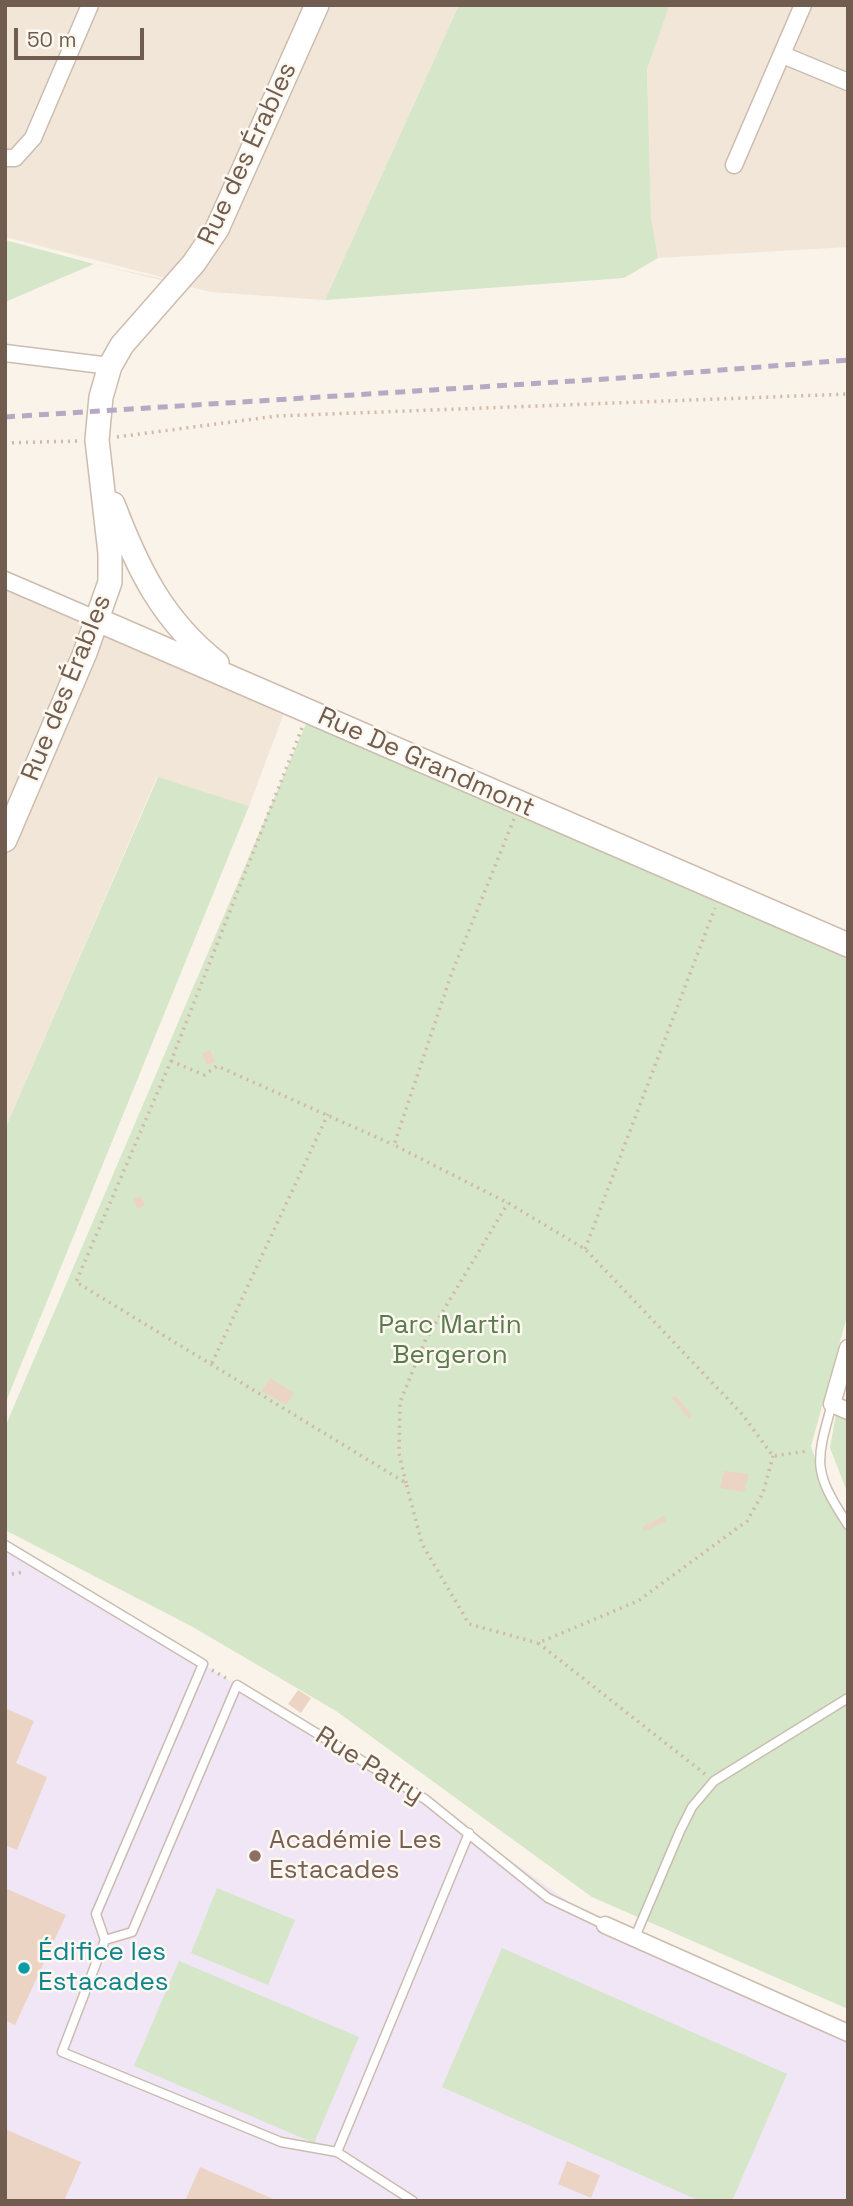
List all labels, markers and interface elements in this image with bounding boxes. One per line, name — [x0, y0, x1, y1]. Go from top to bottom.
scale bar — [18, 14, 147, 58]
text: 50 m — [27, 26, 77, 53]
street label: Rue des Érables — [192, 58, 304, 250]
street label: Rue des Érables — [15, 590, 119, 786]
street label: Rue De Grandmont — [313, 701, 539, 825]
park label: Parc Martin Bergeron — [378, 1310, 522, 1372]
street label: Rue Patry — [309, 1721, 429, 1811]
place label: Académie Les Estacades — [269, 1825, 442, 1886]
marker: Académie Les Estacades — [247, 1848, 263, 1864]
place label: Édifice les Estacades — [38, 1937, 169, 1998]
marker: Édifice les Estacades — [16, 1960, 32, 1976]

